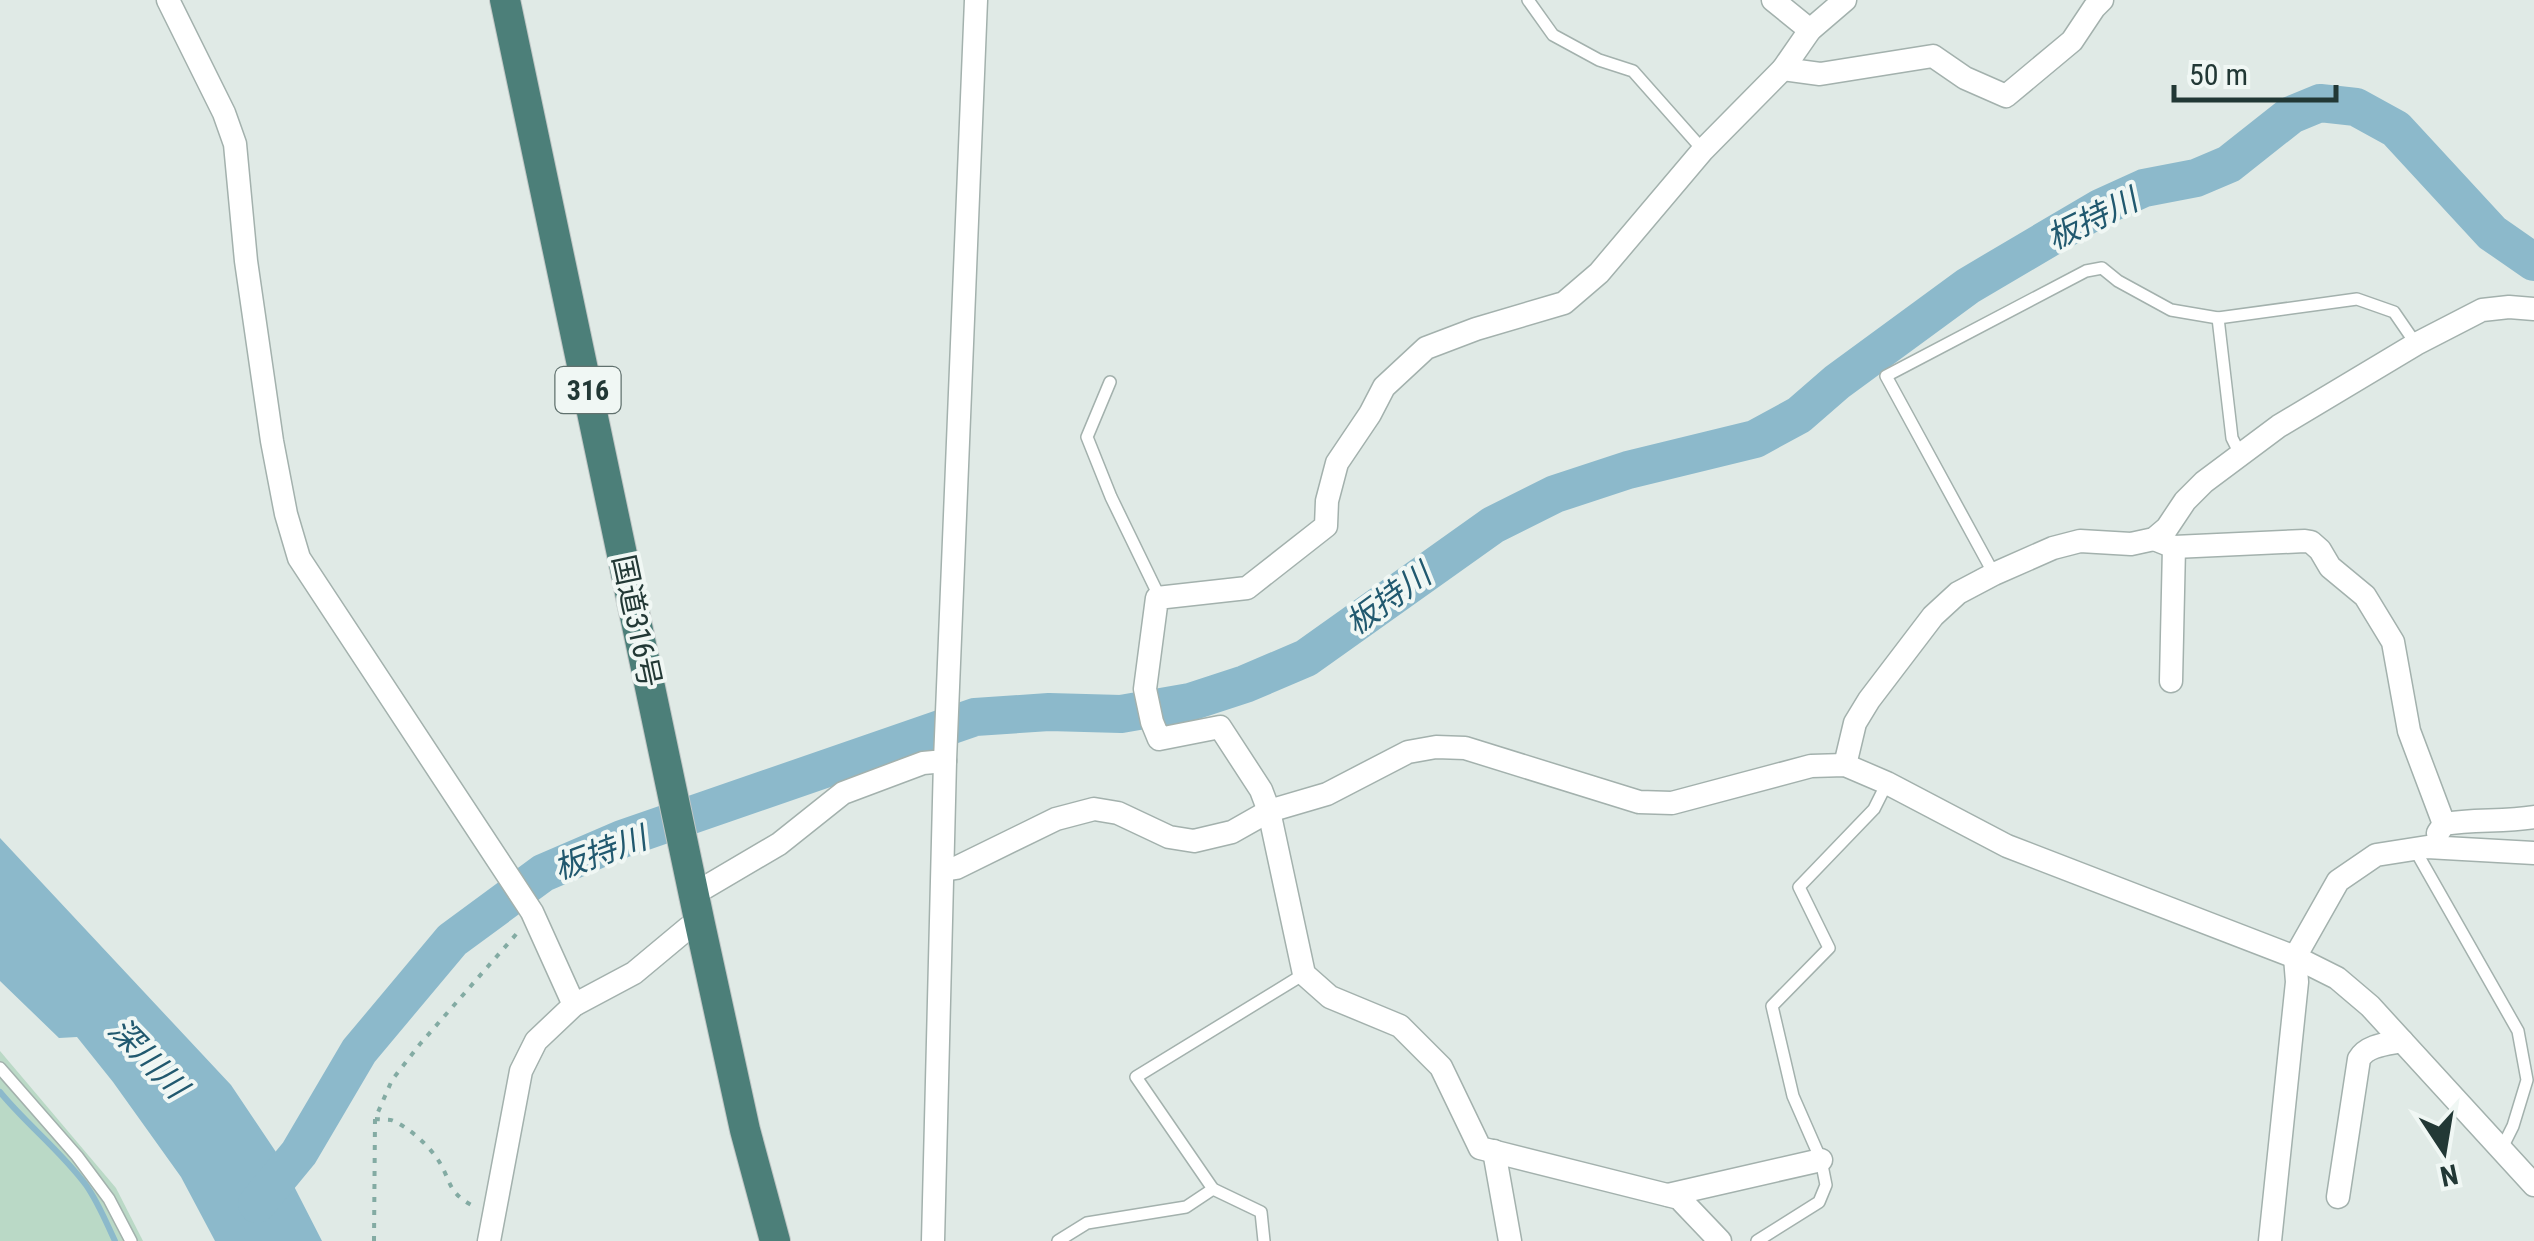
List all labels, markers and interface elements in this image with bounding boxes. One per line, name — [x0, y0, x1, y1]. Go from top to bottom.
scale bar — [2174, 40, 2336, 102]
text: 50 m — [2189, 57, 2248, 92]
water label: 板持川 — [2041, 180, 2146, 257]
road number: 316 — [556, 367, 620, 413]
street label: 国道316号 — [606, 552, 668, 690]
water label: 板持川 — [1338, 554, 1440, 643]
water label: 板持川 — [548, 818, 654, 887]
water label: 深川川 — [101, 1010, 197, 1108]
north arrow — [2394, 1101, 2494, 1201]
text: N — [2437, 1157, 2461, 1193]

